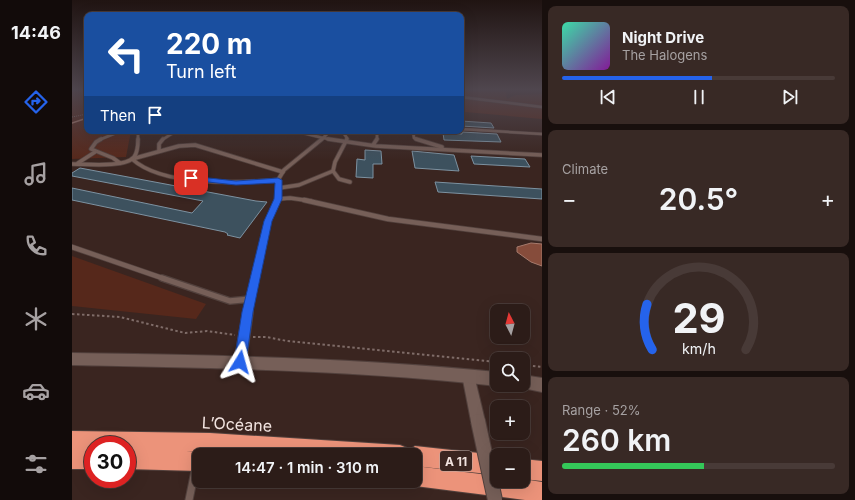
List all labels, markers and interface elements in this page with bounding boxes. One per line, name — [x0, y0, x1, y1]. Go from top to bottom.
text: 14:46 — [11, 22, 61, 43]
text: 220 m — [166, 27, 252, 61]
icon: left — [100, 28, 152, 80]
text: Night Drive — [622, 28, 704, 47]
text: The Halogens — [622, 47, 707, 63]
text: Turn left — [166, 61, 236, 82]
icon: previous — [597, 86, 619, 108]
icon: pause — [688, 86, 710, 108]
icon: next — [779, 86, 801, 108]
icon: directions — [22, 88, 50, 116]
icon: arrive — [144, 104, 166, 126]
text: Then — [100, 106, 136, 125]
icon: music — [22, 160, 50, 188]
pin — [174, 161, 208, 195]
text: Climate — [562, 161, 608, 177]
icon: arrive — [180, 167, 202, 189]
text: 20.5° — [659, 181, 738, 217]
text: − — [562, 186, 577, 212]
text: + — [820, 186, 835, 212]
icon: phone — [22, 232, 50, 260]
text: 29 — [672, 293, 725, 343]
north arrow — [490, 304, 530, 344]
map controls — [490, 304, 530, 488]
icon: climate — [22, 305, 50, 333]
text: km/h — [682, 339, 715, 356]
position arrow — [219, 341, 261, 383]
button: search — [490, 352, 530, 392]
icon: car — [22, 377, 50, 405]
button: + — [490, 400, 530, 440]
text: Range · 52% — [562, 402, 641, 418]
street label: L’Océane — [201, 412, 273, 436]
text: 260 km — [562, 422, 671, 458]
speed limit sign: 30 — [84, 436, 136, 488]
button: − — [490, 448, 530, 488]
icon: filters — [22, 450, 50, 478]
road number: A 11 — [440, 451, 472, 471]
text: 14:47 · 1 min · 310 m — [235, 458, 379, 477]

